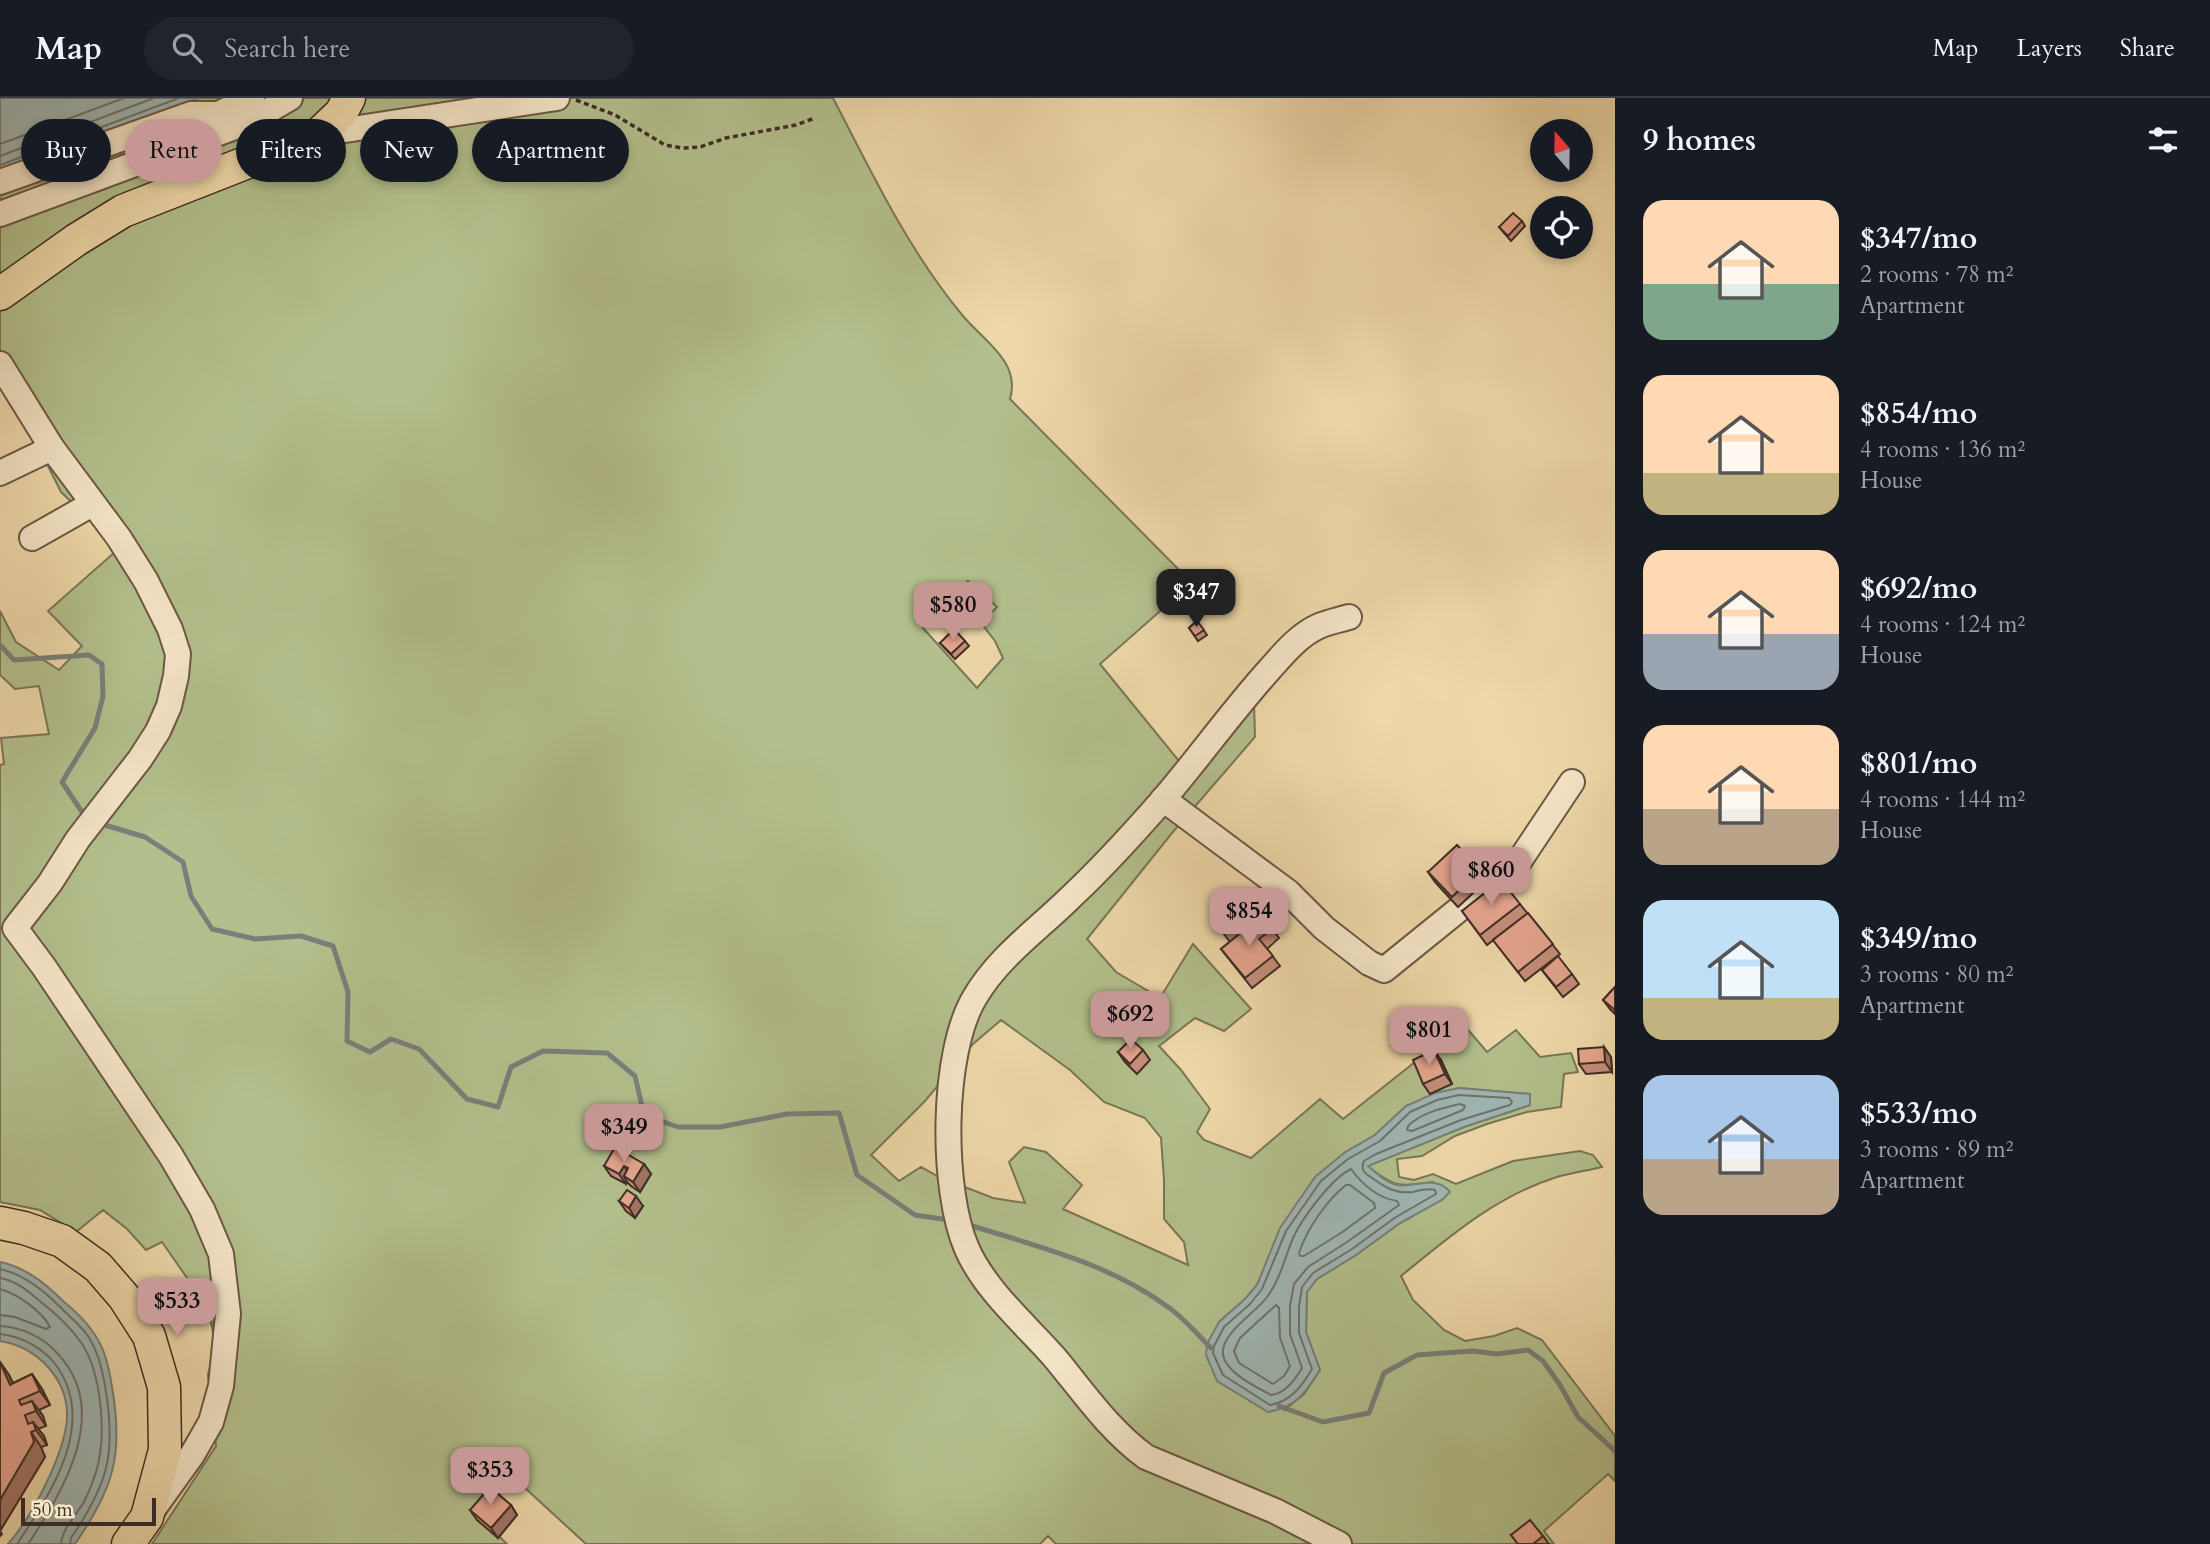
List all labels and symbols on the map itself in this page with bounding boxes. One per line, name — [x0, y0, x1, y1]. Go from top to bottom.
north arrow — [1530, 119, 1592, 182]
pin: $347 — [1155, 570, 1237, 629]
pin: $580 — [912, 582, 994, 642]
pin: $860 — [1450, 848, 1532, 907]
pin: $854 — [1208, 888, 1290, 948]
pin: $692 — [1089, 992, 1171, 1051]
pin: $801 — [1388, 1007, 1470, 1067]
pin: $349 — [583, 1104, 665, 1164]
pin: $533 — [136, 1278, 218, 1338]
pin: $353 — [449, 1448, 531, 1507]
scale bar — [21, 1495, 156, 1527]

